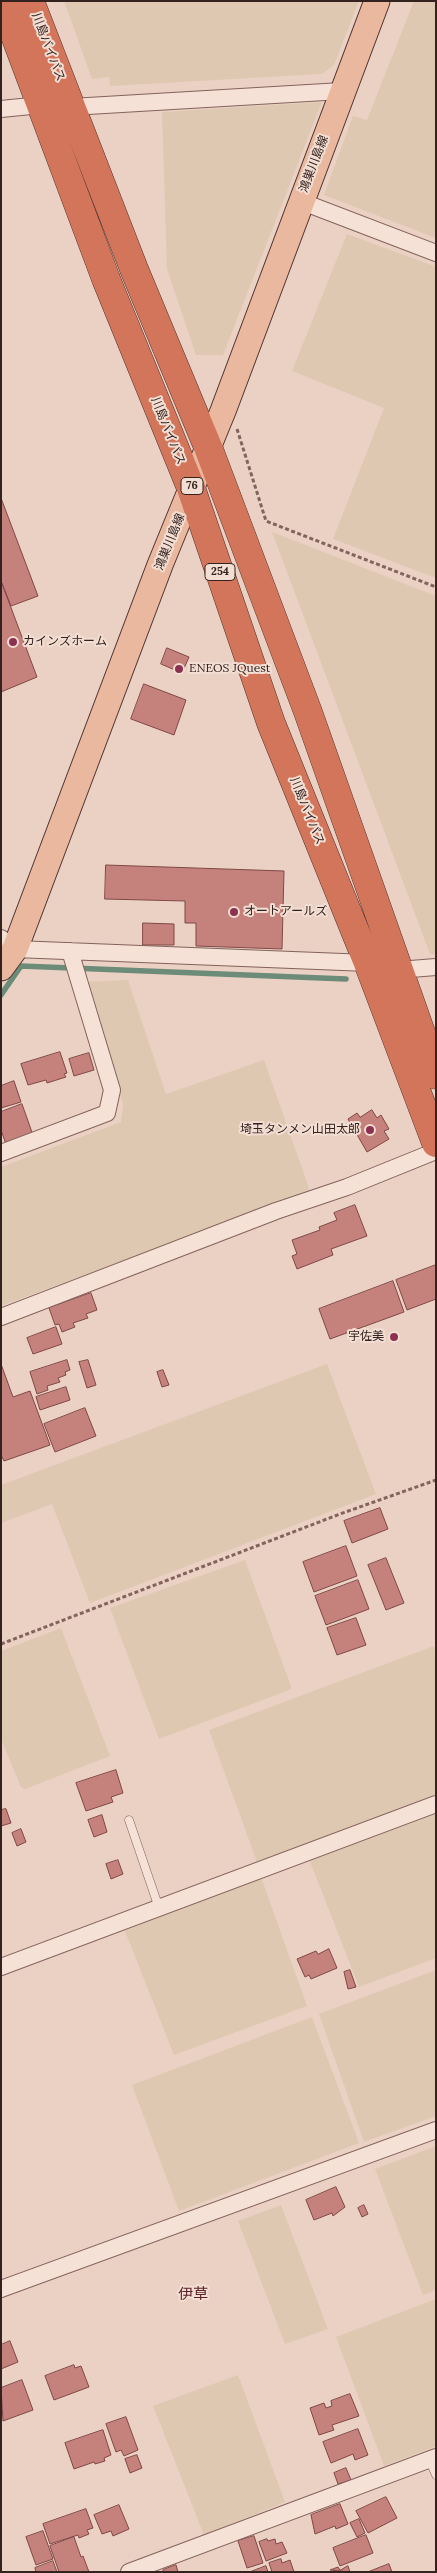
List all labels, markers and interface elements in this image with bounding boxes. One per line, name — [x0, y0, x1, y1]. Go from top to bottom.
street label: 川島バイパス — [28, 11, 68, 83]
street label: 鴻巣川島線 — [297, 133, 331, 195]
street label: 川島バイパス — [148, 395, 188, 467]
road number: 76 — [181, 478, 203, 494]
street label: 鴻巣川島線 — [152, 511, 188, 573]
road number: 254 — [205, 564, 235, 580]
place label: カインズホーム — [23, 635, 107, 649]
marker: カインズホーム — [7, 636, 19, 648]
place label: ENEOS JQuest — [189, 662, 270, 676]
marker: ENEOS JQuest — [173, 663, 185, 675]
street label: 川島バイパス — [287, 775, 327, 847]
place label: オートアールズ — [244, 905, 327, 919]
marker: オートアールズ — [228, 906, 240, 918]
place label: 埼玉タンメン山田太郎 — [240, 1123, 360, 1137]
marker: 埼玉タンメン山田太郎 — [364, 1124, 376, 1136]
place label: 宇佐美 — [348, 1330, 384, 1344]
marker: 宇佐美 — [388, 1331, 400, 1343]
district label: 伊草 — [178, 2286, 208, 2304]

